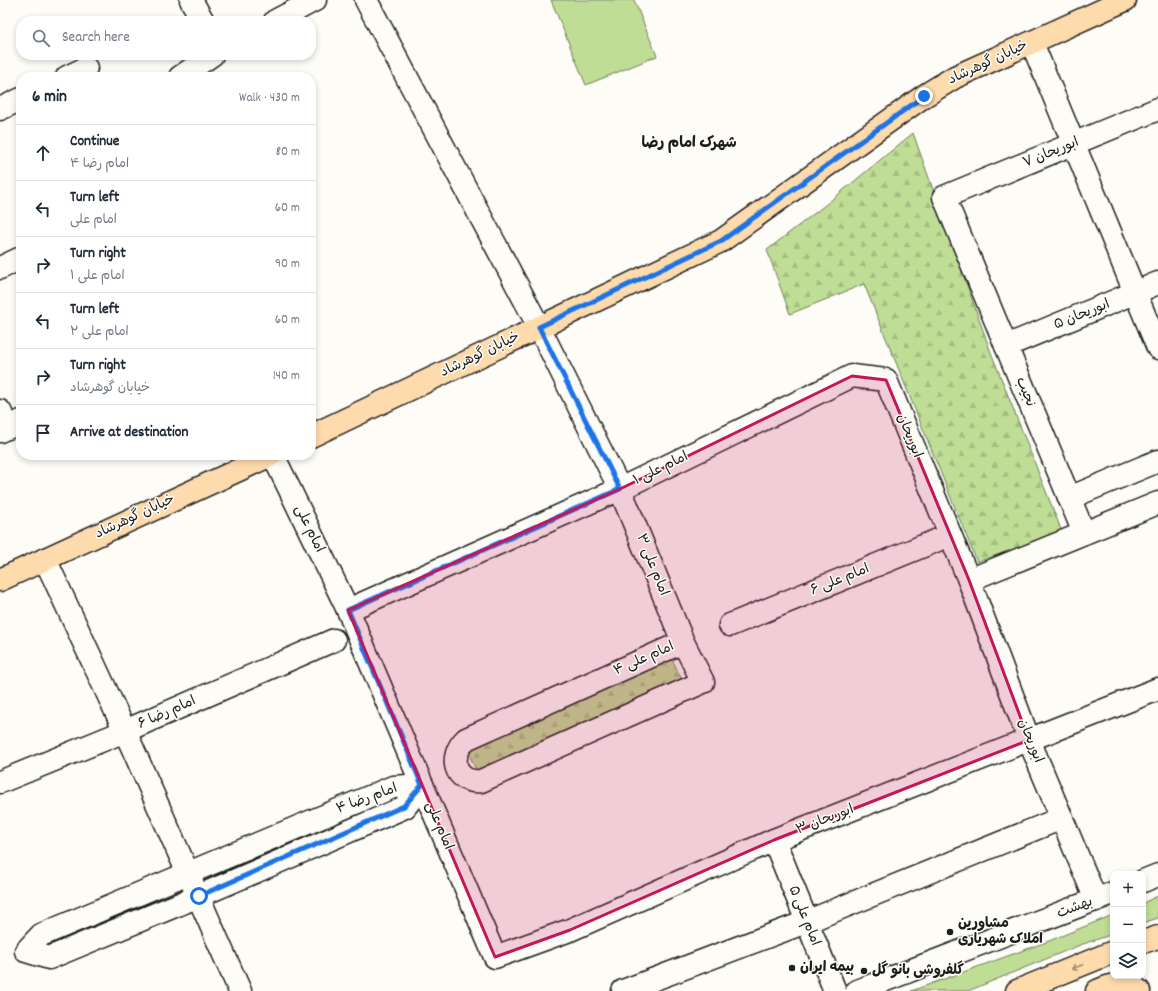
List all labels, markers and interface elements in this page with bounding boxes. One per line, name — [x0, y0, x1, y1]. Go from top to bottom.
search box — [16, 16, 316, 60]
icon: search — [30, 27, 52, 49]
text: Search here — [62, 27, 130, 49]
street label: خیابان گوهرشاد — [945, 36, 1031, 90]
text: 6 min — [32, 86, 67, 110]
route end — [915, 87, 933, 105]
text: Walk · 430 m — [239, 89, 300, 108]
text: Continue — [70, 131, 119, 153]
district label: شهرک امام رضا — [641, 133, 737, 155]
street label: ابوریحان ۷ — [1020, 133, 1082, 173]
icon: ahead — [32, 142, 54, 164]
text: 80 m — [276, 143, 300, 162]
text: امام رضا ۴ — [70, 155, 129, 174]
text: Turn left — [70, 187, 119, 209]
icon: left — [32, 198, 54, 220]
text: 60 m — [275, 199, 300, 218]
text: امام علی — [70, 211, 117, 230]
text: Turn right — [70, 243, 126, 265]
icon: right — [32, 254, 54, 276]
text: 90 m — [275, 255, 300, 274]
text: امام علی ۱ — [70, 267, 125, 286]
street label: ابوریحان ۵ — [1051, 295, 1113, 335]
text: Turn left — [70, 299, 119, 321]
icon: left — [32, 310, 54, 332]
text: 60 m — [275, 311, 300, 330]
text: امام علی ۲ — [70, 323, 129, 342]
street label: خیابان گوهرشاد — [437, 327, 523, 383]
text: Turn right — [70, 355, 126, 377]
icon: right — [32, 366, 54, 388]
text: 140 m — [273, 367, 300, 386]
street label: نجیب — [1010, 374, 1040, 410]
text: خیابان گوهرشاد — [70, 379, 150, 398]
street label: ابوریحان — [891, 411, 927, 461]
icon: arrive — [32, 422, 54, 444]
text: Arrive at destination — [70, 422, 188, 444]
street label: امام علی ۱ — [630, 447, 692, 491]
street label: خیابان گوهرشاد — [92, 490, 178, 544]
street label: امام علی — [289, 502, 329, 556]
street label: امام علی ۳ — [630, 531, 674, 599]
street label: امام علی ۶ — [807, 559, 873, 601]
street label: امام علی ۴ — [611, 637, 677, 681]
street label: امام رضا ۶ — [135, 691, 199, 735]
street label: ابوریحان — [1012, 716, 1048, 766]
street label: امام رضا ۴ — [334, 779, 400, 819]
street label: امام علی — [420, 799, 458, 853]
street label: ابوریحان ۳ — [793, 800, 857, 840]
map controls — [1110, 871, 1146, 979]
button: + — [1110, 871, 1146, 907]
street label: امام علی ۵ — [783, 883, 825, 949]
route start — [190, 887, 208, 905]
street label: بهشت — [1054, 892, 1096, 924]
button: − — [1110, 907, 1146, 943]
place label: مشاورین املاک شهریاری — [958, 914, 1043, 950]
marker: مشاورین املاک شهریاری — [945, 927, 955, 937]
button: layers — [1110, 943, 1146, 979]
place label: بیمه ایران — [800, 958, 854, 978]
place label: گلفروشی بانو گل — [872, 960, 965, 981]
marker: بیمه ایران — [787, 963, 797, 973]
one-way arrow — [1071, 963, 1083, 971]
marker: گلفروشی بانو گل — [859, 966, 869, 976]

